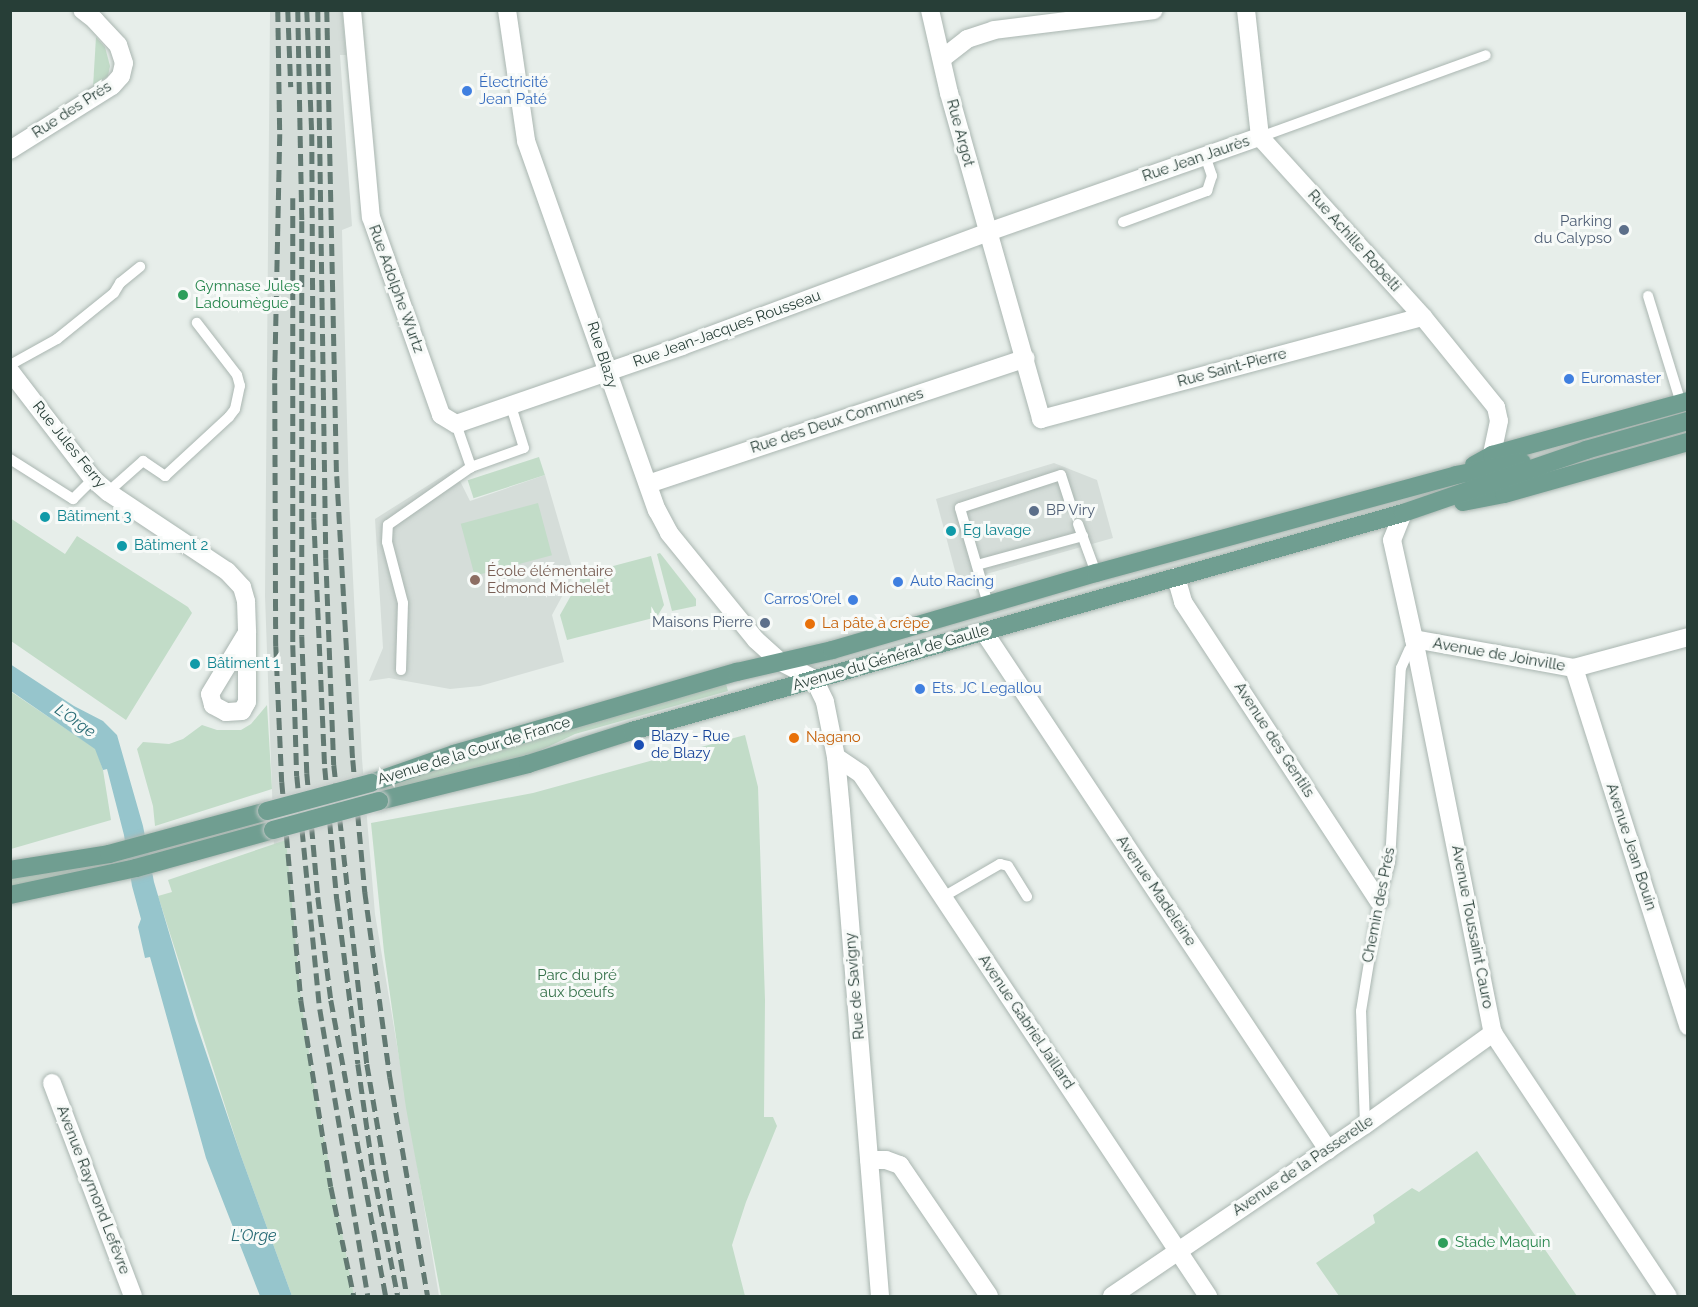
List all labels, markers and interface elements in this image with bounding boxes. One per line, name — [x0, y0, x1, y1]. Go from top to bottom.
place label: Électricité Jean Paté — [479, 73, 548, 108]
street label: Rue des Prés — [29, 78, 115, 142]
marker: Électricité Jean Paté — [460, 84, 474, 98]
street label: Rue Argot — [942, 97, 978, 169]
street label: Rue Jean Jaurès — [1140, 132, 1252, 186]
street label: Rue Achille Robelti — [1303, 186, 1405, 296]
place label: Parking du Calypso — [1534, 212, 1612, 247]
street label: Rue Adolphe Wurtz — [364, 222, 428, 356]
marker: Parking du Calypso — [1617, 223, 1631, 237]
place label: Gymnase Jules Ladoumègue — [195, 277, 300, 312]
street label: Rue Jean-Jacques Rousseau — [631, 287, 823, 371]
marker: Gymnase Jules Ladoumègue — [176, 288, 190, 302]
street label: Rue Blazy — [583, 319, 621, 391]
street label: Rue Saint-Pierre — [1175, 345, 1289, 391]
place label: Euromaster — [1581, 370, 1661, 388]
marker: Euromaster — [1562, 372, 1576, 386]
street label: Rue des Deux Communes — [748, 385, 926, 457]
street label: Rue Jules Ferry — [28, 398, 110, 492]
place label: BP Viry — [1046, 502, 1096, 520]
marker: BP Viry — [1027, 504, 1041, 518]
place label: Bâtiment 3 — [57, 508, 132, 526]
marker: Bâtiment 3 — [38, 510, 52, 524]
place label: Eg lavage — [963, 522, 1031, 540]
marker: Eg lavage — [944, 524, 958, 538]
place label: Bâtiment 2 — [134, 537, 208, 555]
marker: Bâtiment 2 — [115, 539, 129, 553]
place label: École élémentaire Edmond Michelet — [487, 562, 613, 597]
marker: École élémentaire Edmond Michelet — [468, 573, 482, 587]
place label: Auto Racing — [910, 573, 994, 591]
marker: Auto Racing — [891, 575, 905, 589]
place label: Carros'Orel — [764, 591, 841, 609]
marker: Carros'Orel — [846, 593, 860, 607]
place label: Maisons Pierre — [652, 614, 753, 632]
place label: La pâte à crêpe — [822, 615, 930, 633]
marker: Maisons Pierre — [758, 616, 772, 630]
marker: La pâte à crêpe — [803, 617, 817, 631]
street label: Avenue du Général de Gaulle — [791, 621, 991, 695]
street label: Avenue de Joinville — [1431, 634, 1567, 676]
place label: Bâtiment 1 — [207, 655, 280, 673]
marker: Bâtiment 1 — [188, 657, 202, 671]
street label: Avenue des Gentils — [1230, 679, 1318, 801]
place label: Ets. JC Legallou — [932, 680, 1042, 698]
marker: Ets. JC Legallou — [913, 682, 927, 696]
water label: L'Orge — [51, 700, 99, 742]
street label: Avenue de la Cour de France — [375, 713, 573, 789]
place label: Blazy - Rue de Blazy — [651, 727, 730, 762]
place label: Nagano — [806, 729, 861, 747]
marker: Nagano — [787, 731, 801, 745]
marker: Blazy - Rue de Blazy — [632, 738, 646, 752]
street label: Avenue Jean Bouin — [1602, 781, 1660, 913]
street label: Avenue Madeleine — [1112, 832, 1200, 950]
street label: Avenue Toussaint Cauro — [1447, 844, 1497, 1010]
street label: Chemin des Prés — [1359, 846, 1399, 964]
street label: Rue de Savigny — [841, 932, 869, 1040]
street label: Avenue Gabriel Jaillard — [974, 951, 1078, 1093]
park label: Parc du pré aux bœufs — [537, 966, 617, 1001]
street label: Avenue Raymond Lefèvre — [52, 1103, 134, 1277]
street label: Avenue de la Passerelle — [1229, 1112, 1377, 1220]
water label: L'Orge — [231, 1226, 277, 1246]
place label: Stade Maquin — [1455, 1234, 1551, 1252]
marker: Stade Maquin — [1436, 1236, 1450, 1250]

